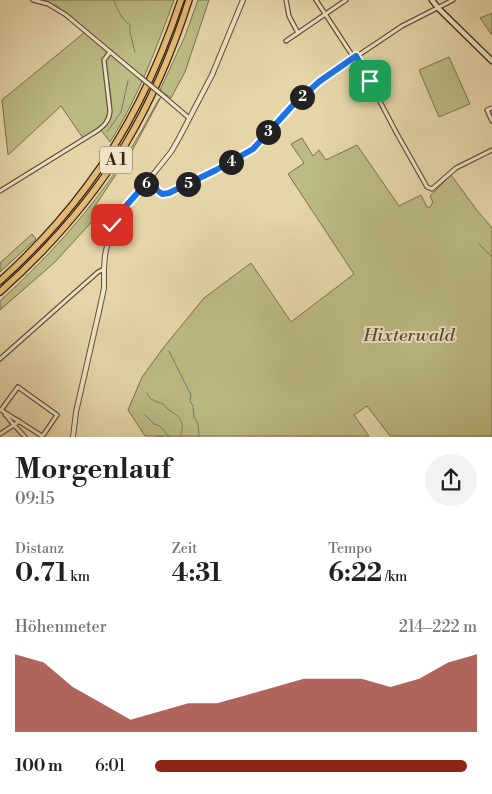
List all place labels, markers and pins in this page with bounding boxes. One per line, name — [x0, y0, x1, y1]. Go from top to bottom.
pin — [349, 60, 391, 102]
pin: 2 — [290, 84, 314, 110]
pin: 3 — [256, 120, 280, 144]
pin: 4 — [218, 150, 244, 174]
pin: 6 — [134, 172, 158, 196]
pin: 5 — [176, 172, 200, 196]
pin — [91, 204, 133, 246]

